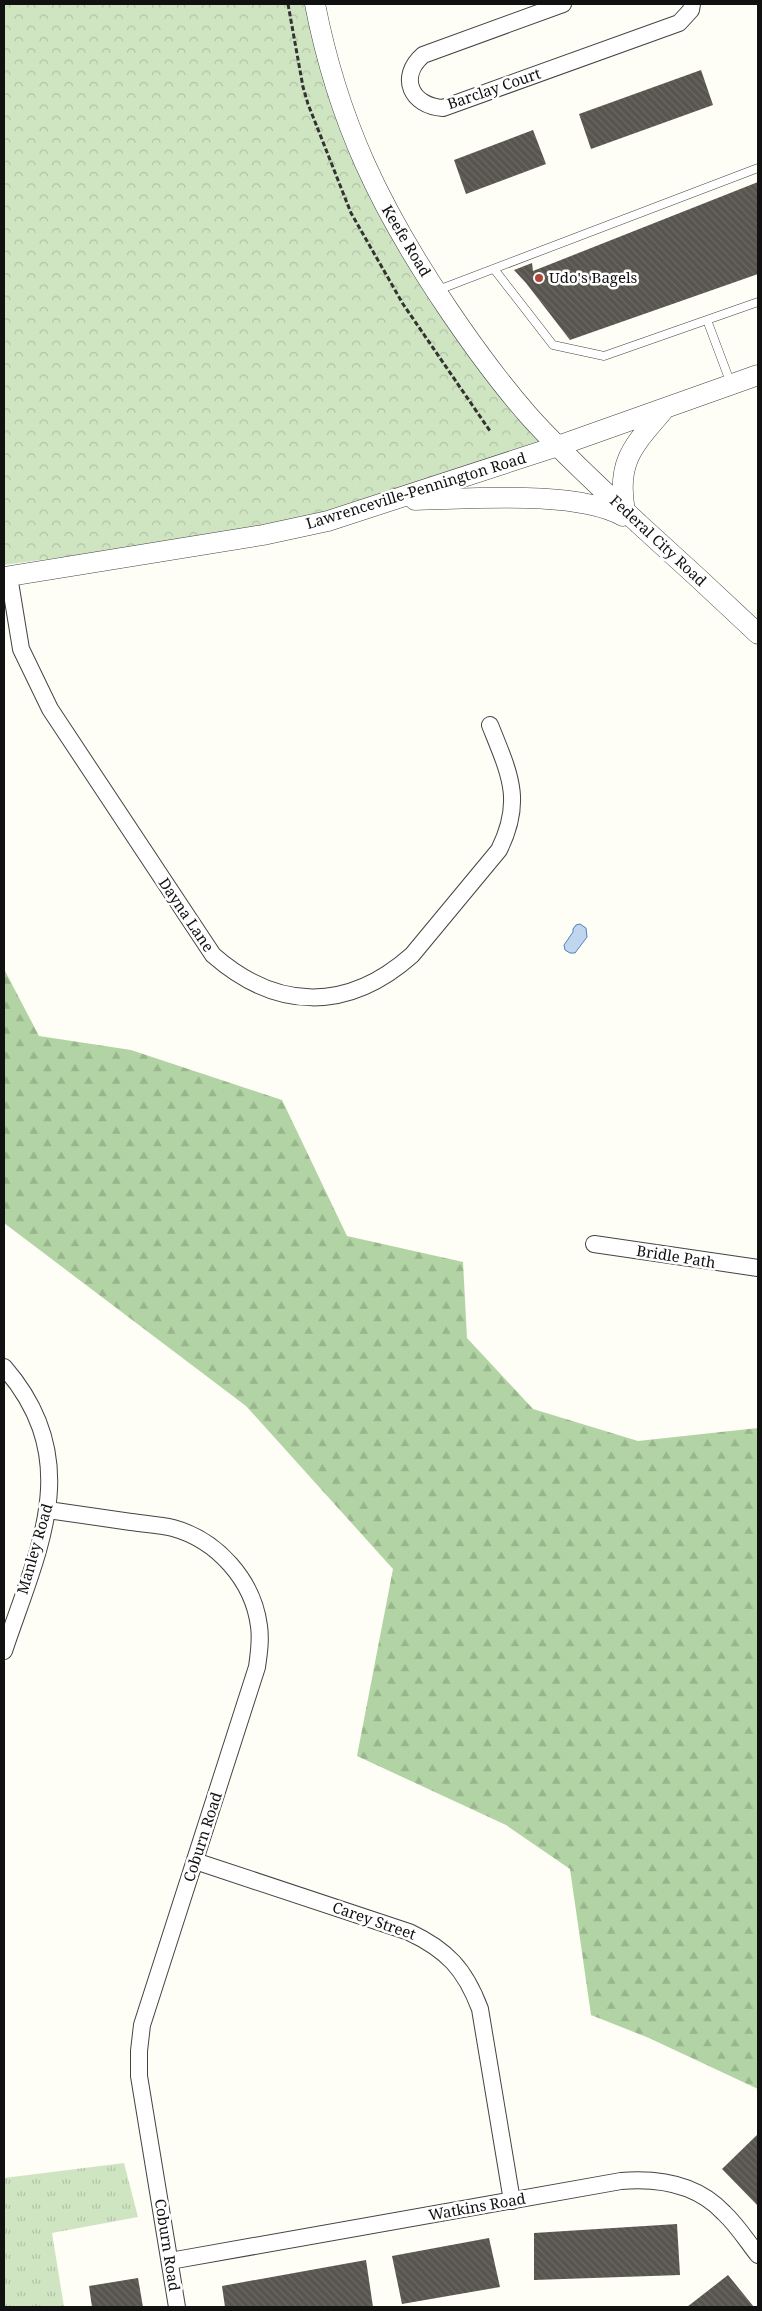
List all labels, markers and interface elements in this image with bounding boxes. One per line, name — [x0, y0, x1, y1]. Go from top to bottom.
street label: Barclay Court — [444, 63, 543, 113]
street label: Keefe Road — [378, 201, 436, 280]
place label: Udo's Bagels — [549, 267, 638, 287]
marker: Udo's Bagels — [533, 272, 545, 284]
street label: Lawrenceville-Pennington Road — [303, 447, 528, 533]
street label: Federal City Road — [606, 490, 711, 590]
street label: Dayna Lane — [155, 874, 219, 955]
street label: Bridle Path — [635, 1240, 718, 1272]
street label: Manley Road — [12, 1501, 57, 1596]
street label: Coburn Road — [178, 1789, 226, 1884]
street label: Carey Street — [330, 1896, 419, 1944]
street label: Watkins Road — [427, 2188, 527, 2224]
street label: Coburn Road — [151, 2197, 185, 2293]

